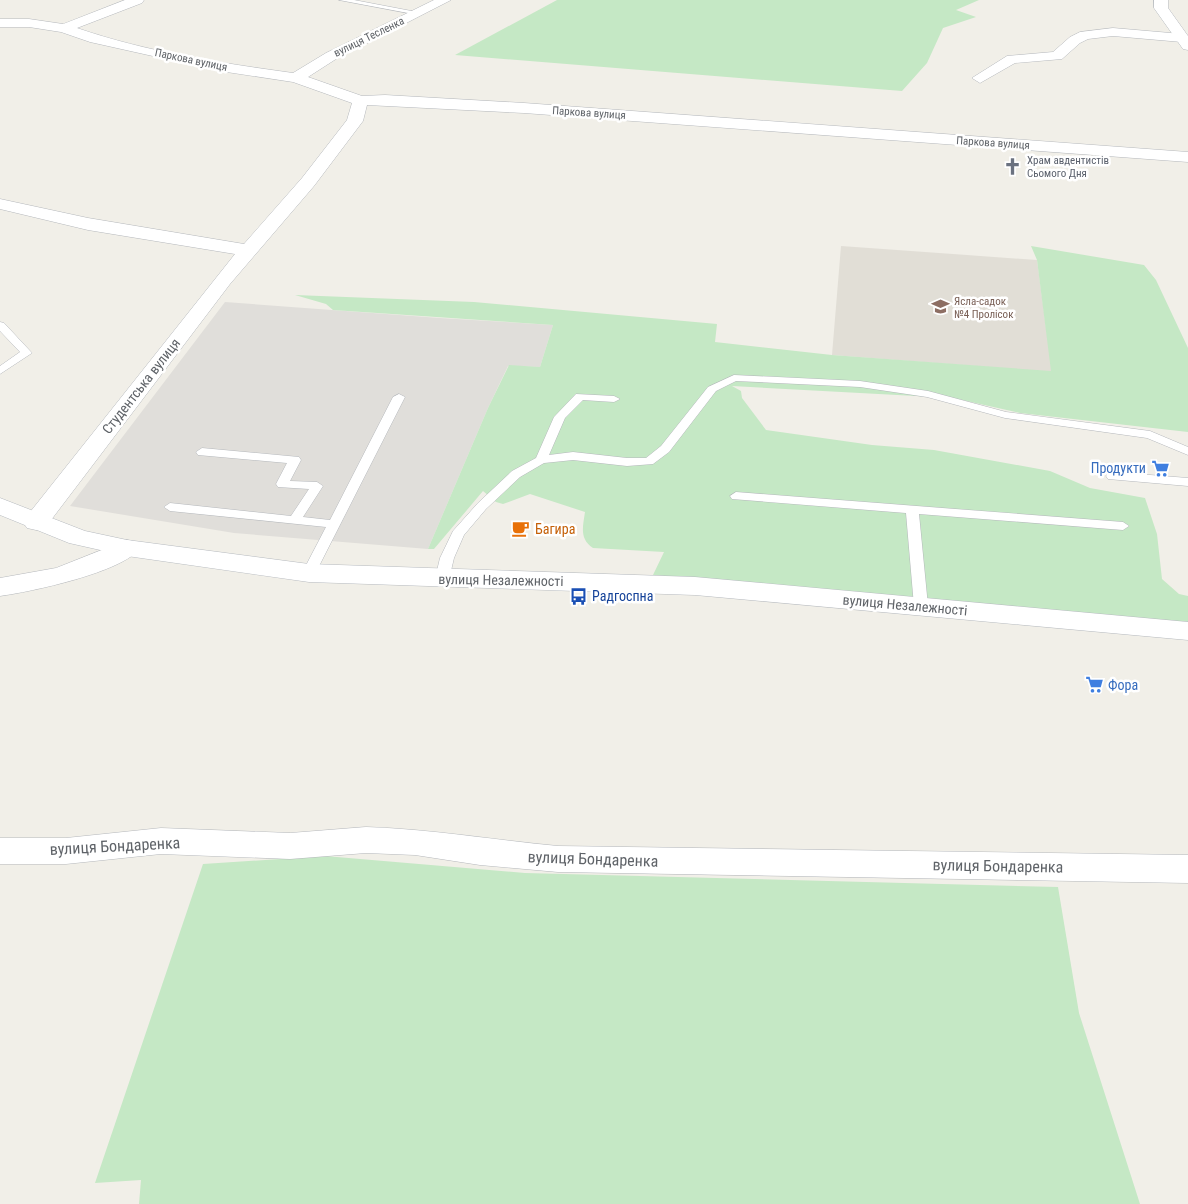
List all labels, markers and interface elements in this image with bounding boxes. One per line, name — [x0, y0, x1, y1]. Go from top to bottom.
street label: вулиця Тесленка — [332, 14, 406, 60]
street label: Паркова вулиця — [154, 46, 228, 74]
street label: Паркова вулиця — [552, 104, 626, 122]
street label: Паркова вулиця — [956, 134, 1030, 152]
place label: Храм авдентистів Сьомого Дня — [1027, 154, 1109, 180]
church icon: Храм авдентистів Сьомого Дня — [1003, 156, 1023, 176]
place label: Ясла-садок №4 Пролісок — [954, 295, 1014, 321]
school or university icon: Ясла-садок №4 Пролісок — [930, 297, 950, 317]
street label: Студентська вулиця — [99, 335, 183, 437]
supermarket icon: Продукти — [1150, 458, 1170, 478]
place label: Продукти — [1091, 460, 1146, 476]
cafe icon: Багира — [511, 519, 531, 539]
place label: Багира — [535, 521, 575, 537]
street label: вулиця Незалежності — [438, 571, 564, 589]
bus stop icon: Радгоспна — [568, 586, 588, 606]
place label: Радгоспна — [592, 588, 653, 604]
street label: вулиця Незалежності — [842, 592, 968, 618]
supermarket icon: Фора — [1084, 675, 1104, 695]
place label: Фора — [1108, 677, 1138, 693]
street label: вулиця Бондаренка — [49, 833, 181, 859]
street label: вулиця Бондаренка — [527, 847, 659, 871]
street label: вулиця Бондаренка — [933, 855, 1063, 877]

